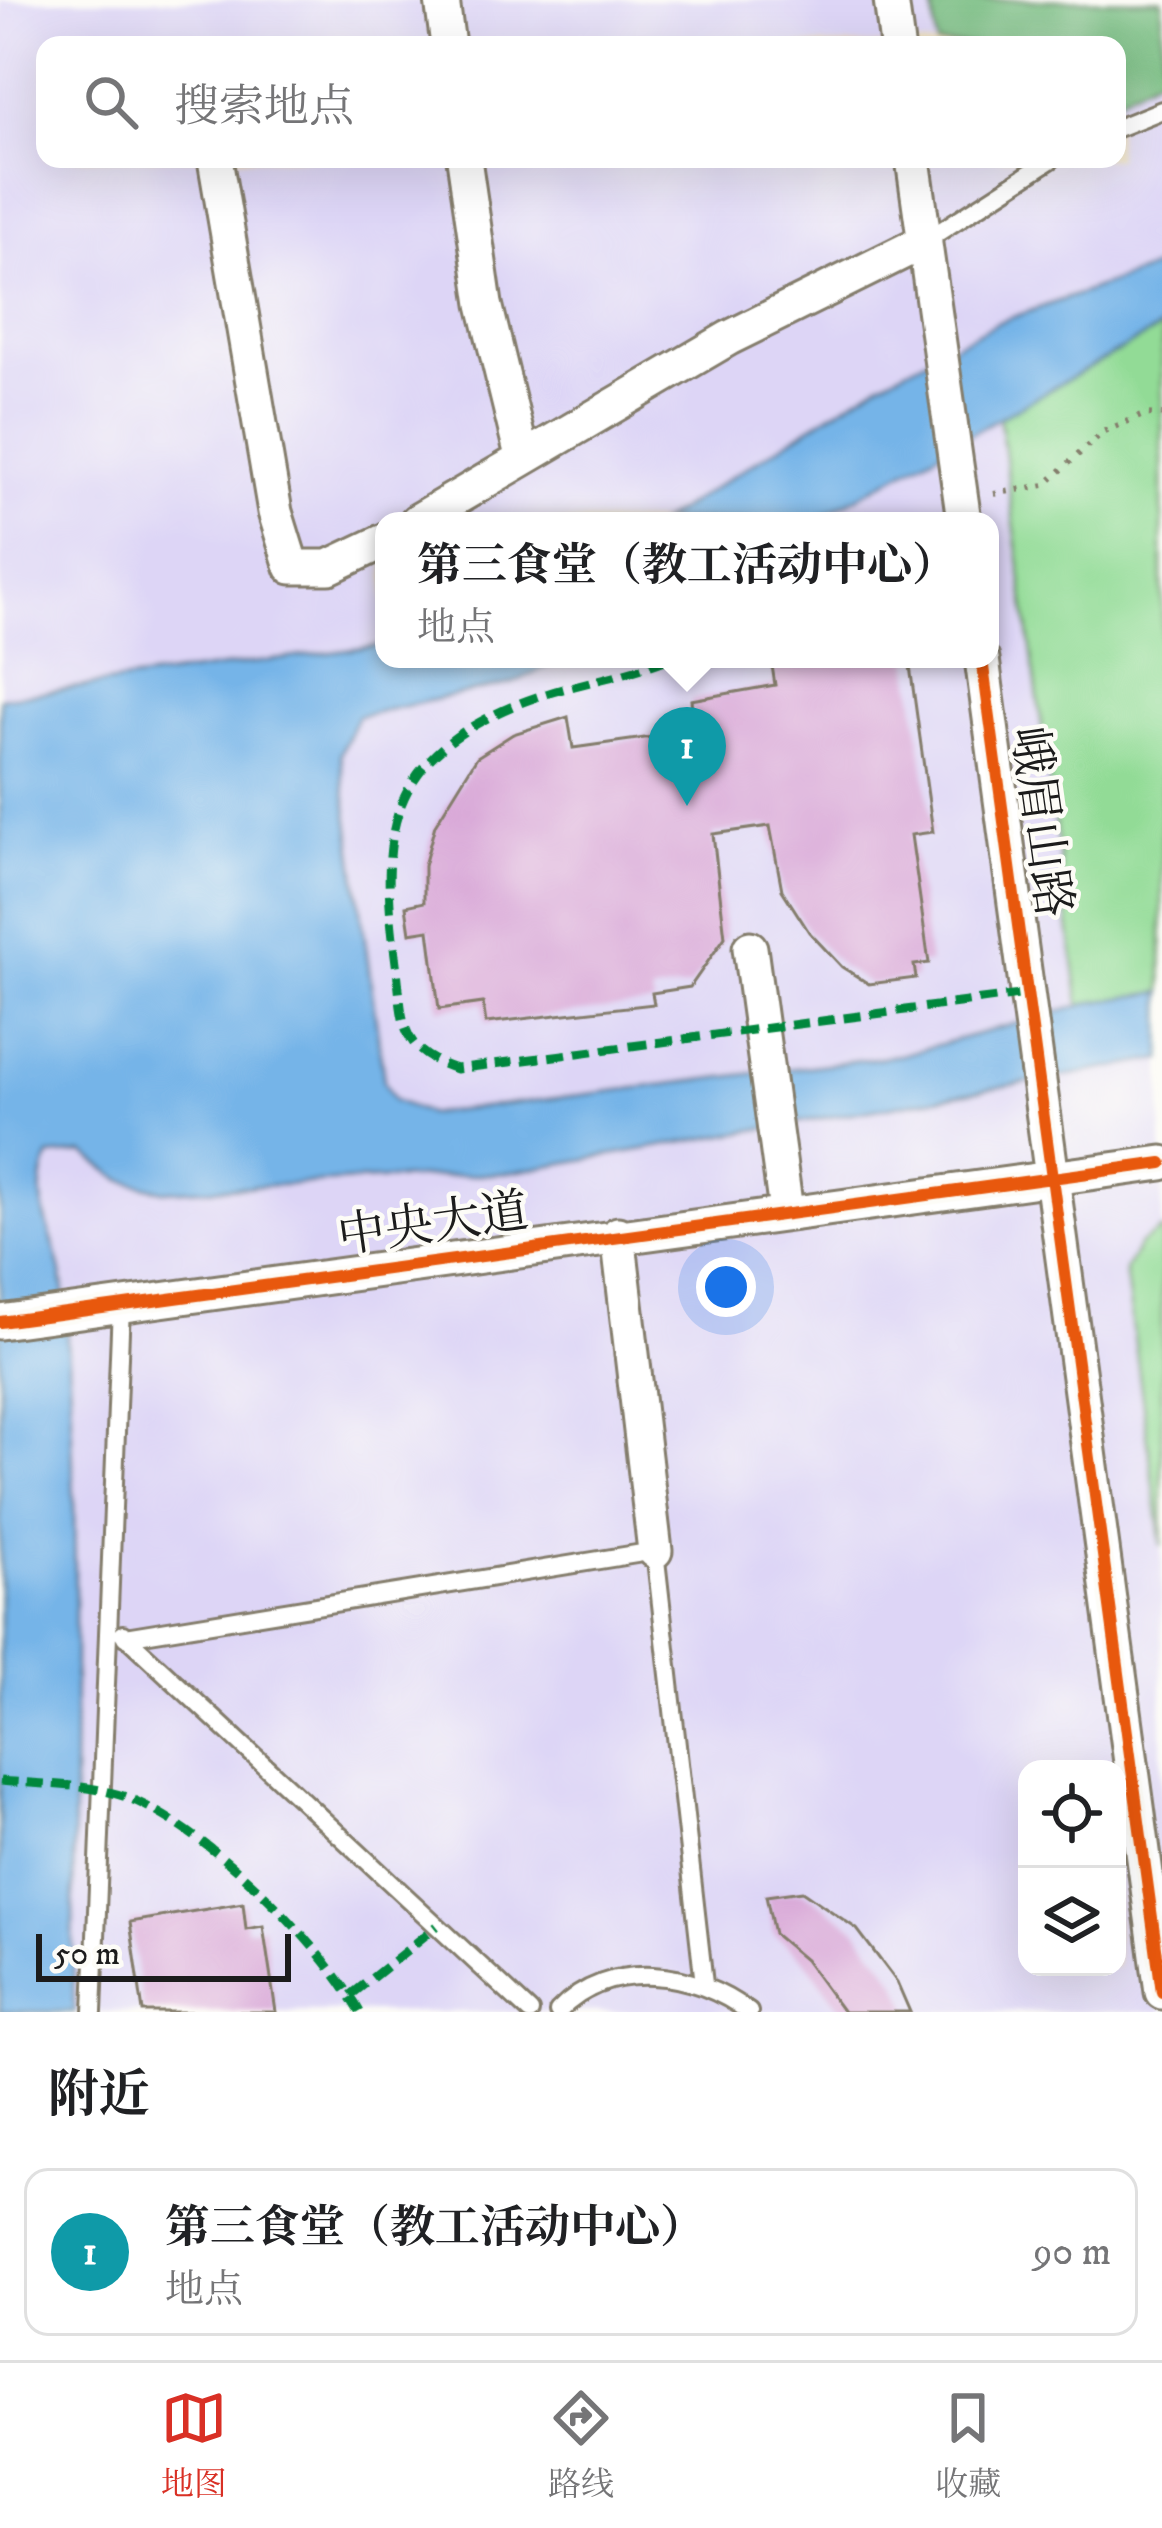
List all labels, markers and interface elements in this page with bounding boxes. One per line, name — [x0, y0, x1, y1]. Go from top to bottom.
search box — [36, 36, 1126, 168]
icon: search — [78, 69, 144, 135]
text: 搜索地点 — [174, 80, 354, 136]
popup — [375, 512, 999, 668]
text: 第三食堂（教工活动中心） — [417, 539, 957, 595]
text: 地点 — [417, 604, 495, 653]
pin: 1 — [648, 707, 726, 806]
street label: 峨眉山路 — [997, 723, 1083, 921]
street label: 中央大道 — [334, 1182, 532, 1268]
your location — [696, 1257, 756, 1317]
map controls — [1018, 1760, 1126, 1976]
button: locate — [1018, 1760, 1126, 1868]
button: layers — [1018, 1868, 1126, 1976]
scale bar — [36, 1928, 291, 1981]
text: 50 m — [54, 1934, 120, 1975]
text: 附近 — [48, 2064, 150, 2128]
text: 第三食堂（教工活动中心） — [165, 2201, 705, 2257]
text: 1 — [83, 2228, 97, 2277]
text: 90 m — [1033, 2228, 1111, 2277]
text: 地点 — [165, 2266, 243, 2315]
tab: 地图 — [161, 2385, 227, 2506]
tab: 路线 — [548, 2385, 614, 2506]
tab: 收藏 — [935, 2385, 1001, 2506]

